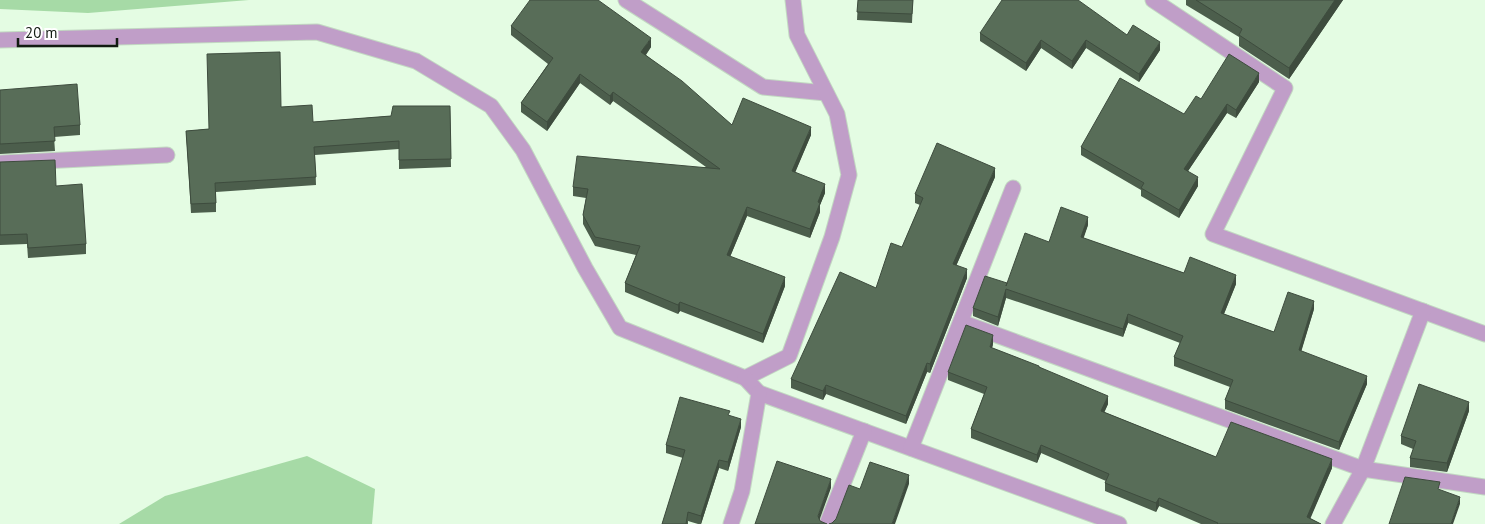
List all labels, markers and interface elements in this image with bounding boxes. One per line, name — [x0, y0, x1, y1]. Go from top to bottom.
scale bar — [18, 15, 116, 47]
text: 20 m — [25, 23, 58, 42]

